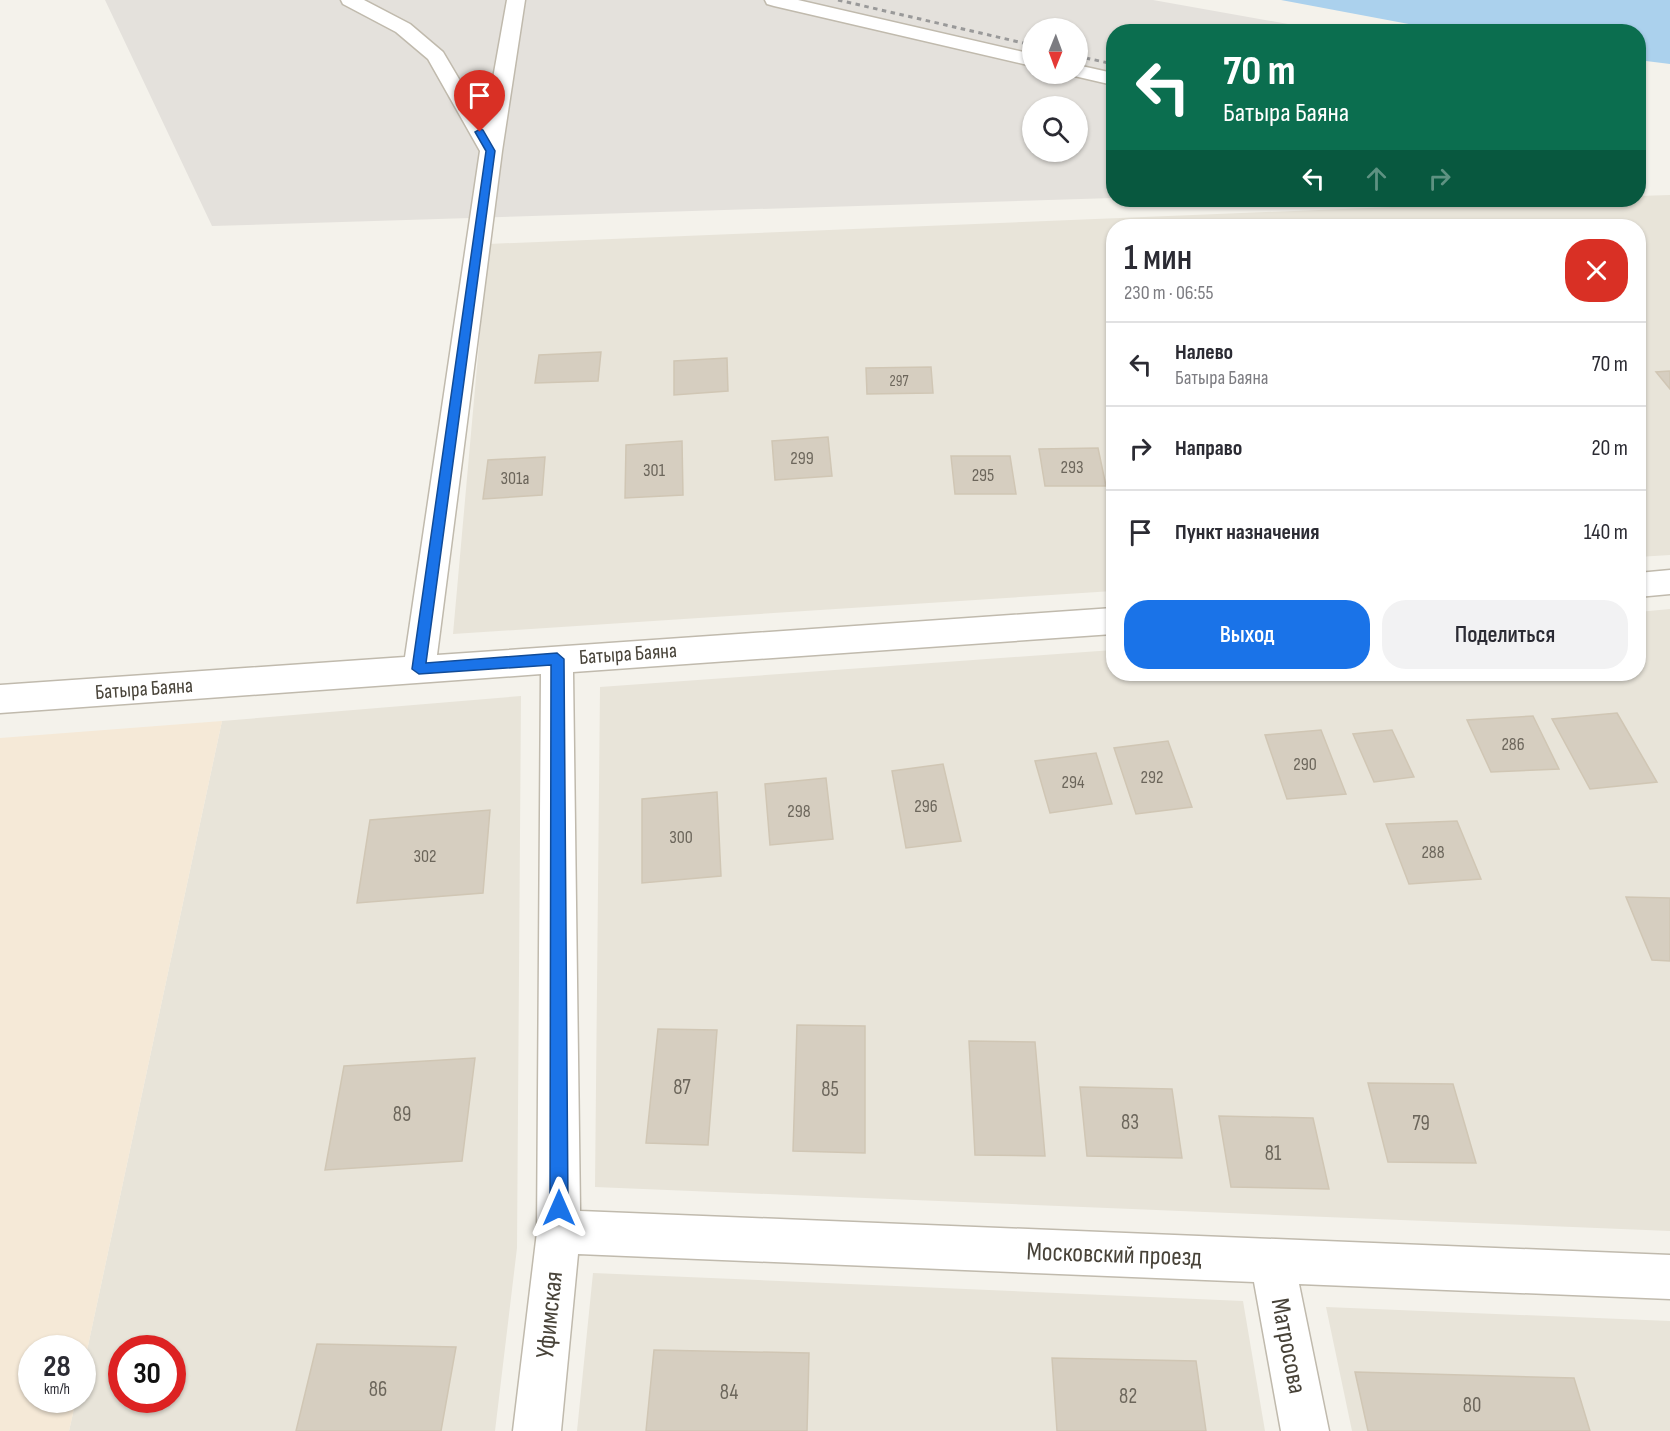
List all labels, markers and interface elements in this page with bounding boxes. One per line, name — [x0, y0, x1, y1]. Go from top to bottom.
north arrow — [1022, 18, 1088, 84]
map controls — [1022, 18, 1088, 162]
text: 70 m — [1223, 46, 1296, 97]
icon: left — [1124, 48, 1202, 126]
pin — [454, 70, 505, 132]
icon: arrive — [463, 79, 496, 112]
button: search — [1022, 96, 1088, 162]
text: Батыра Баяна — [1223, 97, 1349, 129]
icon: left — [1297, 162, 1330, 195]
icon: ahead — [1360, 162, 1393, 195]
icon: right — [1423, 162, 1456, 195]
text: 1 мин — [1124, 237, 1192, 280]
button: close — [1565, 239, 1628, 302]
text: 230 m · 06:55 — [1124, 281, 1213, 305]
text: Налево — [1175, 339, 1233, 366]
icon: left — [1124, 348, 1157, 381]
text: 70 m — [1592, 351, 1628, 378]
text: Батыра Баяна — [1175, 366, 1269, 390]
house number: 297 — [890, 372, 908, 391]
icon: right — [1124, 432, 1157, 465]
text: Направо — [1175, 435, 1242, 462]
text: 20 m — [1592, 435, 1628, 462]
house number: 299 — [790, 448, 814, 469]
house number: 293 — [1061, 457, 1083, 478]
house number: 301 — [643, 460, 666, 481]
house number: 295 — [972, 465, 994, 486]
house number: 301а — [501, 468, 530, 489]
icon: arrive — [1124, 516, 1157, 549]
text: Пункт назначения — [1175, 519, 1319, 546]
text: 140 m — [1584, 519, 1628, 546]
button: Выход — [1124, 600, 1370, 669]
button: Поделиться — [1382, 600, 1628, 669]
street label: Батыра Баяна — [578, 638, 678, 670]
street label: Батыра Баяна — [94, 673, 194, 705]
house number: 286 — [1501, 734, 1525, 755]
house number: 290 — [1293, 754, 1317, 775]
house number: 292 — [1141, 767, 1163, 788]
house number: 294 — [1062, 772, 1085, 793]
house number: 296 — [914, 796, 938, 817]
house number: 298 — [787, 801, 811, 822]
house number: 300 — [669, 827, 693, 848]
house number: 288 — [1421, 842, 1445, 863]
house number: 302 — [414, 846, 437, 867]
house number: 87 — [673, 1075, 691, 1100]
house number: 85 — [821, 1077, 839, 1102]
house number: 89 — [393, 1102, 411, 1127]
house number: 83 — [1121, 1110, 1139, 1135]
house number: 79 — [1412, 1111, 1430, 1136]
house number: 81 — [1265, 1141, 1282, 1166]
position arrow — [527, 1176, 591, 1240]
street label: Московский проезд — [1026, 1236, 1202, 1274]
street label: Уфимская — [530, 1270, 570, 1360]
street label: Матросова — [1264, 1296, 1312, 1396]
speed limit sign: 30 — [108, 1335, 186, 1413]
text: 28 — [43, 1349, 71, 1385]
house number: 86 — [369, 1377, 387, 1402]
text: km/h — [44, 1380, 70, 1399]
house number: 84 — [720, 1380, 738, 1405]
house number: 82 — [1119, 1384, 1137, 1409]
house number: 80 — [1463, 1393, 1481, 1418]

